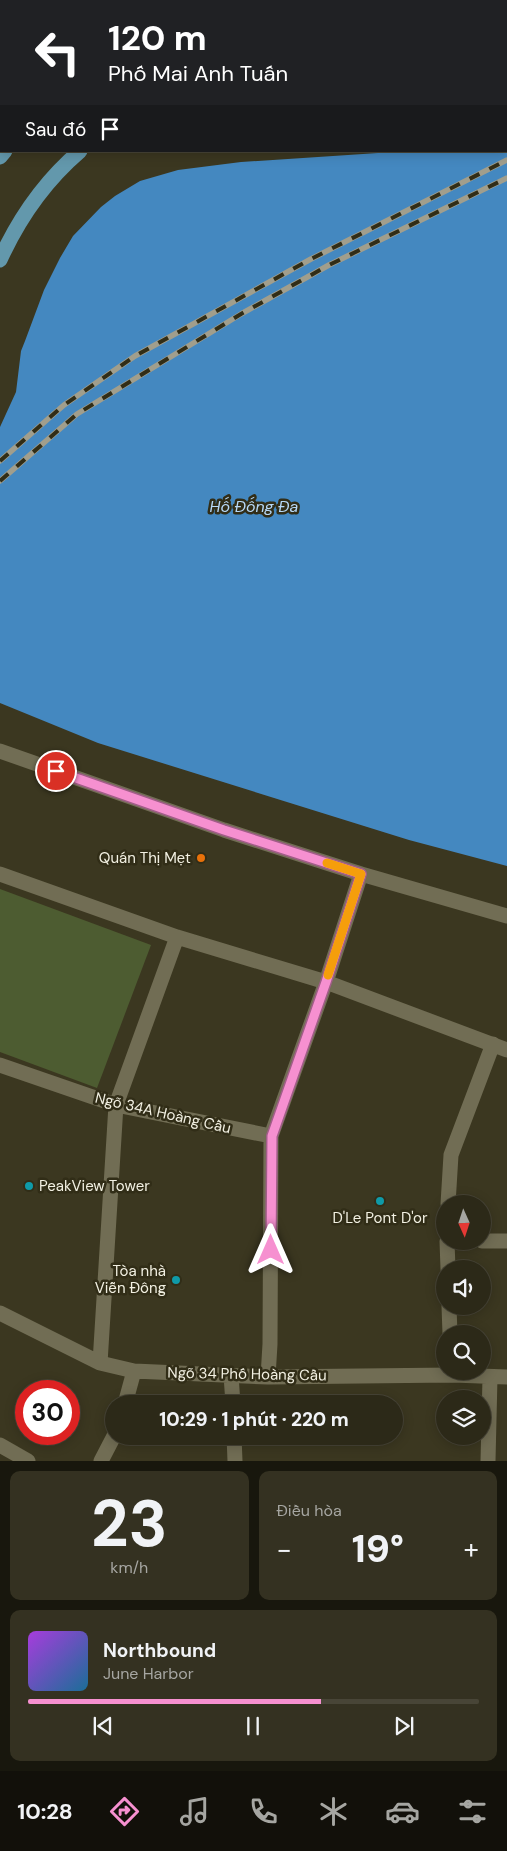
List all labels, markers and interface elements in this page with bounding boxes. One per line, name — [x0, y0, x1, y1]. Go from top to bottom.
text: 120 m — [108, 15, 207, 61]
icon: left — [25, 20, 90, 85]
text: Phố Mai Anh Tuấn — [108, 59, 288, 88]
icon: arrive — [96, 115, 124, 143]
text: Sau đó — [25, 117, 86, 142]
water label: Hố Đống Đa — [210, 496, 299, 517]
pin — [35, 750, 77, 792]
icon: arrive — [42, 757, 70, 785]
place label: Quán Thị Mẹt — [99, 848, 191, 868]
marker: Quán Thị Mẹt — [195, 852, 207, 864]
street label: Ngõ 34A Hoàng Cầu — [93, 1088, 233, 1138]
place label: PeakView Tower — [39, 1176, 150, 1196]
marker: PeakView Tower — [23, 1180, 35, 1192]
marker: D'Le Pont D'or — [374, 1195, 386, 1207]
north arrow — [436, 1195, 491, 1250]
map controls — [436, 1195, 491, 1445]
place label: D'Le Pont D'or — [333, 1208, 428, 1228]
position arrow — [244, 1223, 296, 1275]
button: sound — [436, 1260, 491, 1315]
place label: Tòa nhà Viễn Đông — [95, 1261, 166, 1298]
marker: Tòa nhà Viễn Đông — [170, 1274, 182, 1286]
button: search — [436, 1325, 491, 1380]
street label: Ngõ 34 Phố Hoàng Cầu — [167, 1363, 327, 1385]
speed limit sign: 30 — [15, 1380, 80, 1445]
button: layers — [436, 1390, 491, 1445]
text: 10:29 · 1 phút · 220 m — [159, 1407, 349, 1432]
text: 23 — [91, 1482, 168, 1566]
text: Điều hòa — [277, 1500, 342, 1521]
text: 19° — [352, 1524, 404, 1574]
text: − — [277, 1531, 292, 1568]
text: + — [464, 1531, 479, 1568]
text: km/h — [110, 1557, 148, 1578]
text: Northbound — [103, 1638, 216, 1663]
text: June Harbor — [103, 1663, 194, 1684]
icon: previous — [89, 1712, 117, 1740]
icon: pause — [239, 1712, 267, 1740]
icon: next — [390, 1712, 418, 1740]
icon: directions — [107, 1794, 142, 1829]
icon: music — [177, 1794, 212, 1829]
icon: phone — [246, 1794, 281, 1829]
icon: climate — [316, 1794, 351, 1829]
icon: car — [385, 1794, 420, 1829]
icon: filters — [455, 1794, 490, 1829]
text: 10:28 — [17, 1797, 73, 1826]

